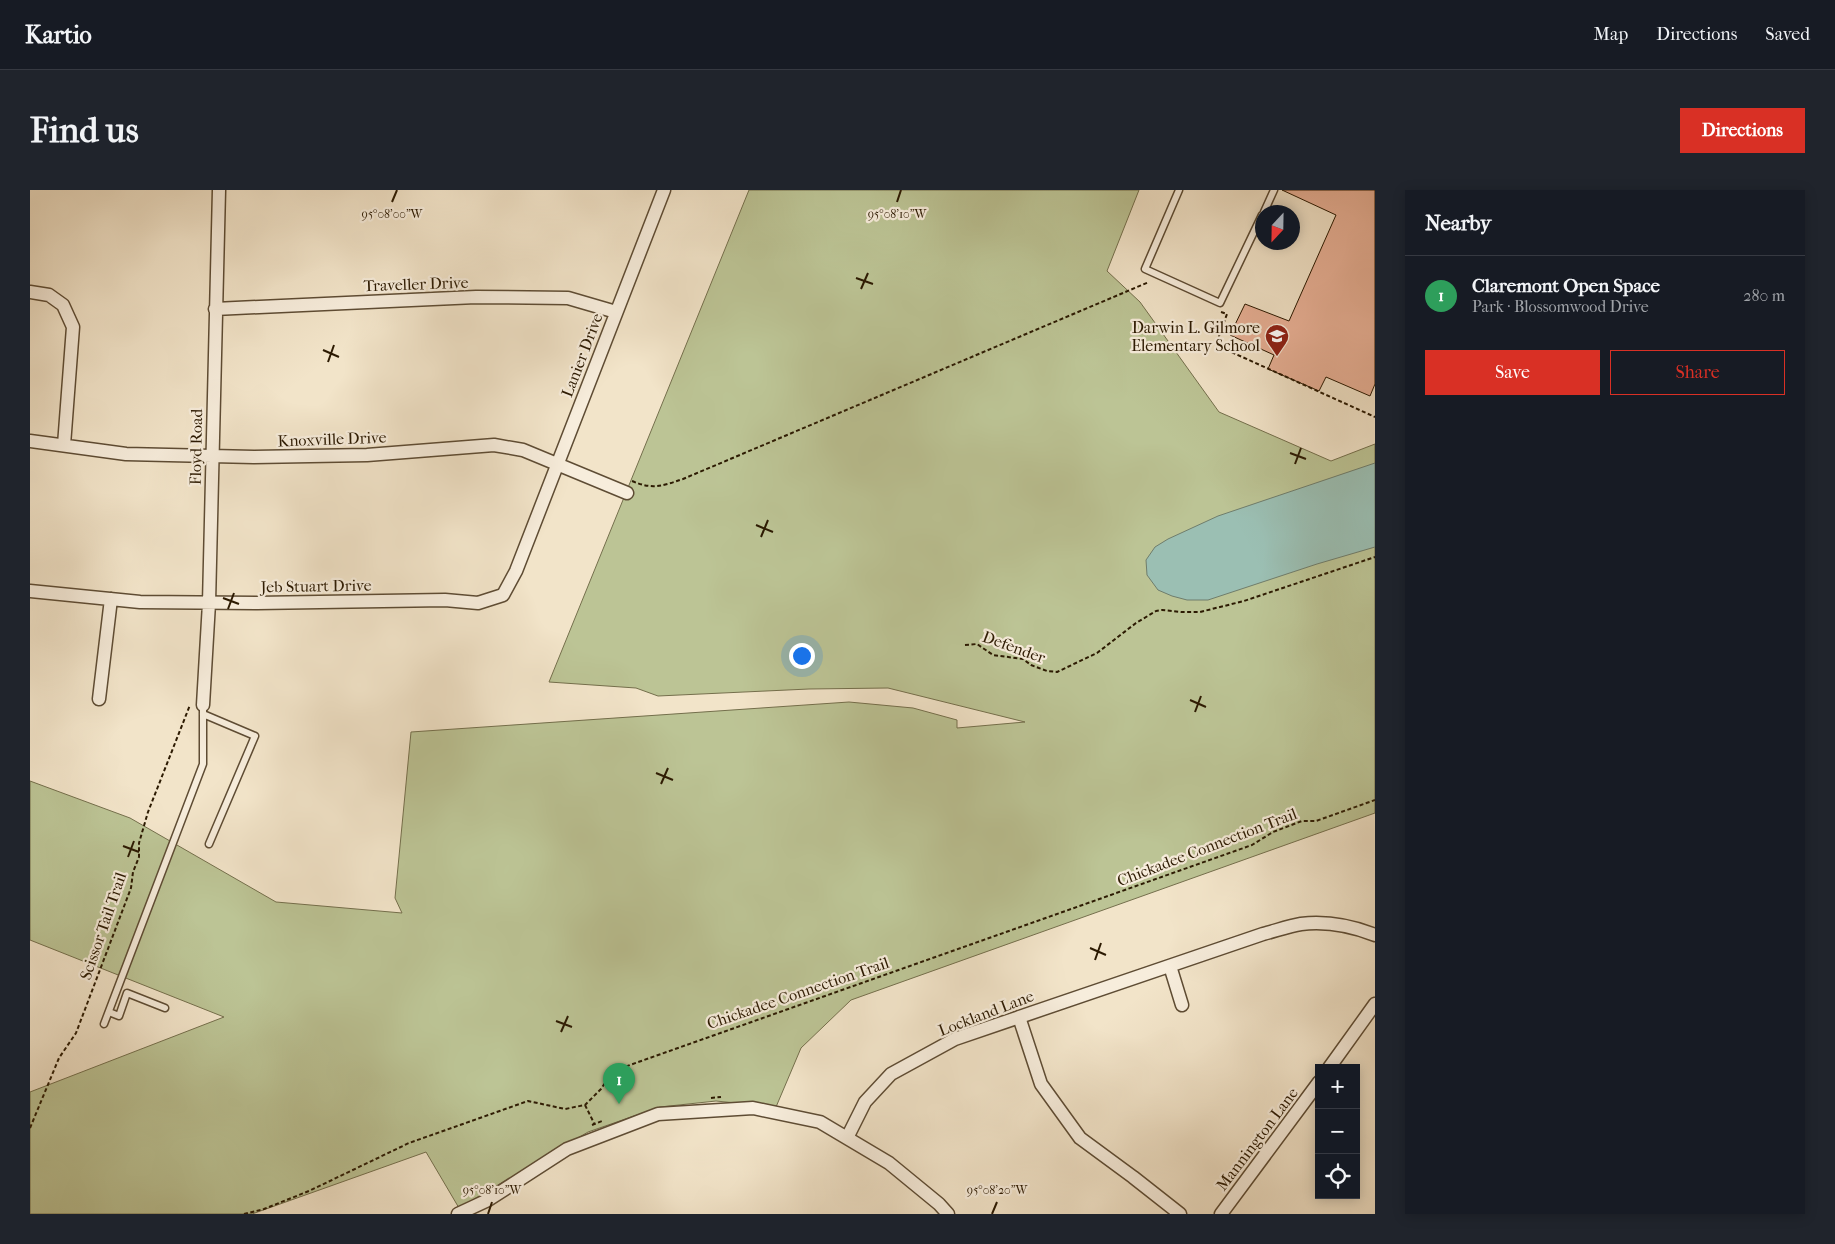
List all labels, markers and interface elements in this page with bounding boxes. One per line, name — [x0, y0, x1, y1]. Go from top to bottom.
text: Kartio — [25, 21, 92, 49]
text: Map — [1594, 24, 1628, 45]
text: Directions — [1656, 24, 1737, 45]
text: Saved — [1765, 24, 1810, 45]
button: Directions — [1680, 108, 1805, 153]
text: Find us — [30, 110, 139, 151]
north arrow — [1255, 205, 1300, 250]
text: 95°08'00"W — [362, 207, 424, 221]
text: 95°08'10"W — [868, 207, 927, 221]
text: Nearby — [1425, 211, 1491, 235]
street label: Traveller Drive — [363, 273, 469, 295]
text: Claremont Open Space — [1472, 275, 1660, 297]
text: 1 — [1438, 286, 1444, 305]
text: 280 m — [1743, 286, 1785, 305]
text: Park · Blossomwood Drive — [1472, 297, 1649, 316]
street label: Lanier Drive — [557, 310, 607, 400]
place label: Darwin L. Gilmore Elementary School — [1131, 318, 1261, 355]
school or university icon: Darwin L. Gilmore Elementary School — [1264, 323, 1290, 357]
button: Save — [1425, 350, 1600, 395]
button: Share — [1610, 350, 1785, 395]
street label: Floyd Road — [186, 408, 206, 485]
street label: Knoxville Drive — [277, 428, 387, 450]
street label: Jeb Stuart Drive — [258, 576, 372, 597]
street label: Defender — [980, 627, 1048, 667]
your location — [789, 643, 815, 669]
street label: Chickadee Connection Trail — [1114, 804, 1300, 890]
street label: Scissor Tail Trail — [76, 869, 130, 982]
street label: Chickadee Connection Trail — [704, 953, 892, 1033]
street label: Lockland Lane — [936, 986, 1036, 1040]
pin: 1 — [603, 1063, 635, 1104]
map controls — [1315, 1064, 1360, 1199]
button: + — [1315, 1064, 1360, 1109]
street label: Mannington Lane — [1212, 1084, 1302, 1194]
button: − — [1315, 1109, 1360, 1154]
button: locate — [1315, 1154, 1360, 1199]
text: 95°08'10"W — [463, 1183, 522, 1197]
text: 95°08'20"W — [967, 1183, 1028, 1197]

